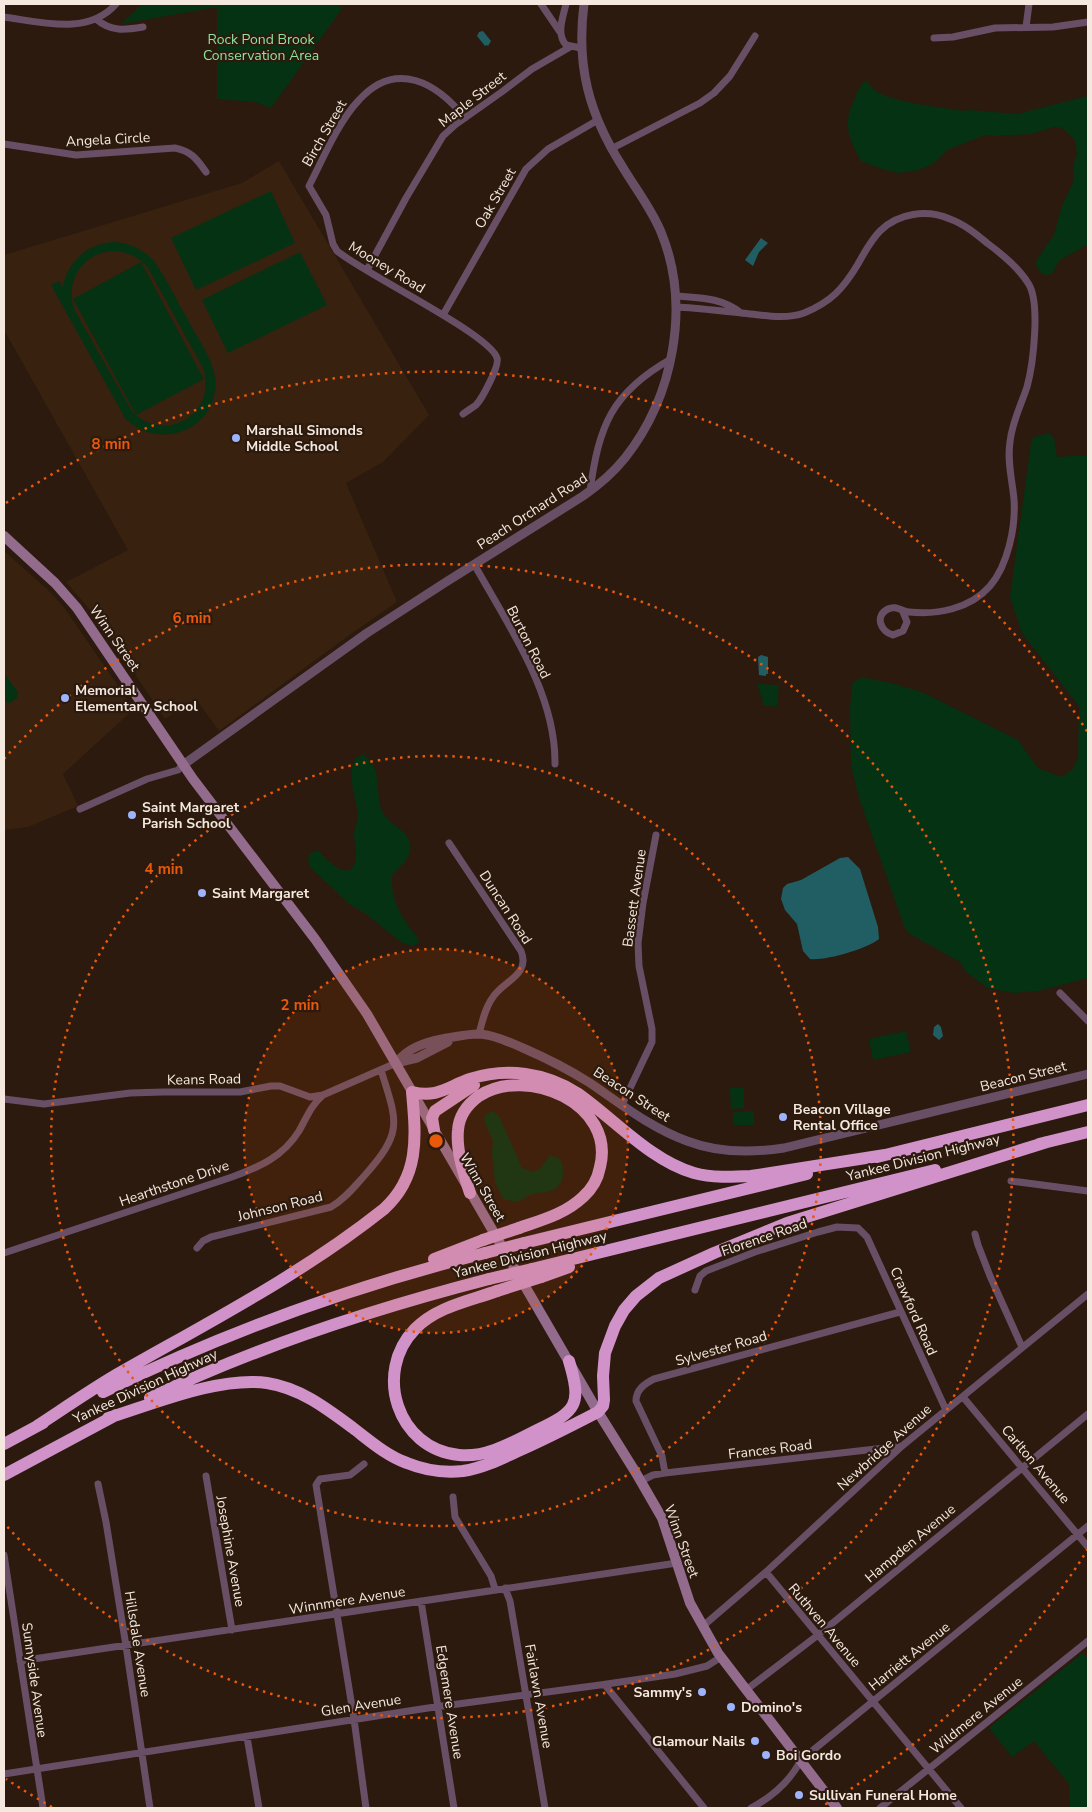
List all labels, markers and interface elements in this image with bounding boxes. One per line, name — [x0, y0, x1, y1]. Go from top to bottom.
park label: Rock Pond Brook Conservation Area — [203, 30, 319, 65]
street label: Maple Street — [435, 67, 510, 132]
street label: Birch Street — [298, 96, 351, 170]
street label: Angela Circle — [65, 128, 151, 151]
street label: Oak Street — [470, 164, 520, 232]
street label: Mooney Road — [345, 237, 429, 298]
place label: Marshall Simonds Middle School — [246, 421, 363, 456]
marker: Marshall Simonds Middle School — [230, 432, 242, 444]
text: 8 min — [92, 434, 130, 454]
street label: Peach Orchard Road — [473, 469, 591, 554]
street label: Winn Street — [85, 602, 144, 675]
street label: Burton Road — [502, 603, 555, 682]
text: 6 min — [173, 608, 211, 628]
place label: Memorial Elementary School — [75, 681, 198, 716]
marker: Memorial Elementary School — [59, 692, 71, 704]
place label: Saint Margaret Parish School — [142, 798, 240, 833]
marker: Saint Margaret Parish School — [126, 809, 138, 821]
street label: Bassett Avenue — [618, 848, 651, 948]
text: 4 min — [145, 859, 183, 879]
street label: Duncan Road — [475, 867, 536, 948]
place label: Saint Margaret — [212, 884, 310, 903]
marker: Saint Margaret — [196, 887, 208, 899]
text: 2 min — [281, 995, 319, 1015]
street label: Beacon Street — [978, 1057, 1068, 1096]
street label: Beacon Street — [590, 1062, 674, 1126]
street label: Keans Road — [167, 1069, 241, 1090]
place label: Beacon Village Rental Office — [793, 1100, 891, 1135]
marker: Beacon Village Rental Office — [777, 1111, 789, 1123]
street label: Yankee Division Highway — [843, 1129, 1003, 1186]
centre of rings — [427, 1132, 445, 1150]
street label: Winn Street — [455, 1149, 510, 1225]
street label: Hearthstone Drive — [117, 1156, 232, 1211]
street label: Johnson Road — [235, 1187, 325, 1226]
street label: Florence Road — [719, 1214, 810, 1261]
street label: Yankee Division Highway — [450, 1226, 610, 1283]
street label: Crawford Road — [886, 1264, 942, 1359]
street label: Sylvester Road — [673, 1326, 769, 1371]
street label: Yankee Division Highway — [69, 1344, 221, 1429]
street label: Newbridge Avenue — [833, 1400, 936, 1495]
street label: Carlton Avenue — [997, 1421, 1074, 1508]
street label: Frances Road — [727, 1435, 813, 1464]
street label: Josephine Avenue — [211, 1493, 250, 1608]
street label: Hampden Avenue — [861, 1500, 960, 1587]
street label: Winn Street — [660, 1502, 704, 1580]
street label: Ruthven Avenue — [784, 1579, 865, 1671]
street label: Winnmere Avenue — [288, 1582, 407, 1619]
street label: Hillsdale Avenue — [120, 1590, 155, 1699]
street label: Harriett Avenue — [865, 1618, 954, 1695]
street label: Sunnyside Avenue — [17, 1621, 52, 1739]
street label: Fairlawn Avenue — [520, 1642, 557, 1750]
street label: Edgemere Avenue — [431, 1644, 468, 1760]
street label: Wildmere Avenue — [926, 1672, 1027, 1759]
place label: Sammy's — [633, 1683, 692, 1702]
marker: Sammy's — [696, 1686, 708, 1698]
street label: Glen Avenue — [320, 1690, 403, 1721]
place label: Domino's — [741, 1698, 802, 1717]
marker: Domino's — [725, 1701, 737, 1713]
place label: Glamour Nails — [652, 1732, 745, 1751]
marker: Glamour Nails — [749, 1735, 761, 1747]
place label: Boi Gordo — [776, 1746, 841, 1765]
marker: Boi Gordo — [760, 1749, 772, 1761]
place label: Sullivan Funeral Home — [809, 1786, 957, 1805]
marker: Sullivan Funeral Home — [793, 1789, 805, 1801]

